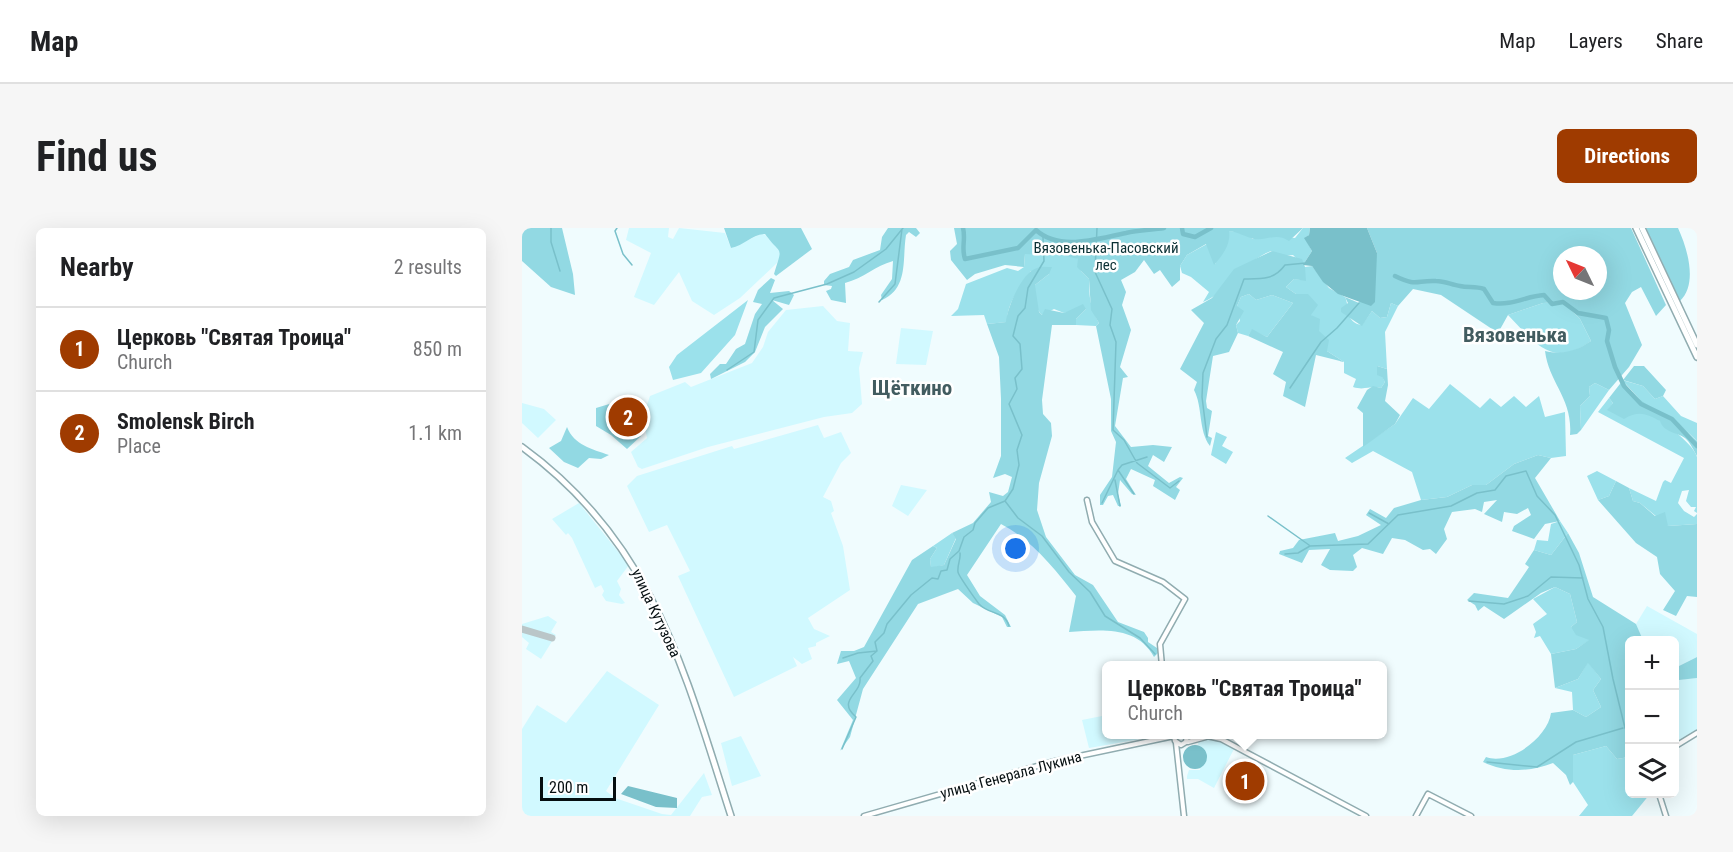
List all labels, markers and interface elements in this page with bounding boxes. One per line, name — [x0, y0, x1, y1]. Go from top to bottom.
text: Map — [30, 25, 78, 58]
text: Map — [1499, 29, 1536, 53]
text: Layers — [1569, 29, 1623, 53]
text: Share — [1656, 29, 1703, 53]
button: Directions — [1557, 129, 1697, 183]
text: Find us — [36, 132, 157, 181]
park label: Вязовенька-Пасовский лес — [1033, 239, 1179, 274]
north arrow — [1553, 246, 1607, 300]
text: Nearby — [60, 252, 134, 282]
text: 2 results — [394, 255, 462, 279]
district label: Вязовенька — [1463, 323, 1567, 347]
text: Церковь "Святая Троица" — [117, 325, 351, 350]
text: 1 — [74, 337, 85, 361]
text: 850 m — [413, 337, 462, 361]
text: Church — [117, 350, 172, 374]
district label: Щёткино — [872, 376, 952, 400]
pin: 2 — [608, 394, 648, 440]
text: Smolensk Birch — [117, 409, 255, 434]
text: 2 — [74, 421, 85, 445]
text: 1.1 km — [408, 421, 462, 445]
text: Place — [117, 434, 161, 458]
your location — [1001, 534, 1030, 563]
street label: улица Кутузова — [628, 566, 684, 660]
map controls — [1625, 636, 1679, 798]
button: + — [1625, 636, 1679, 690]
popup — [1102, 661, 1387, 739]
text: Церковь "Святая Троица" — [1127, 676, 1362, 701]
button: − — [1625, 690, 1679, 744]
text: Church — [1127, 701, 1183, 725]
button: layers — [1625, 744, 1679, 798]
street label: улица Генерала Лукина — [938, 747, 1084, 803]
pin: 1 — [1226, 758, 1264, 804]
scale bar — [540, 774, 616, 802]
text: 200 m — [549, 778, 588, 797]

